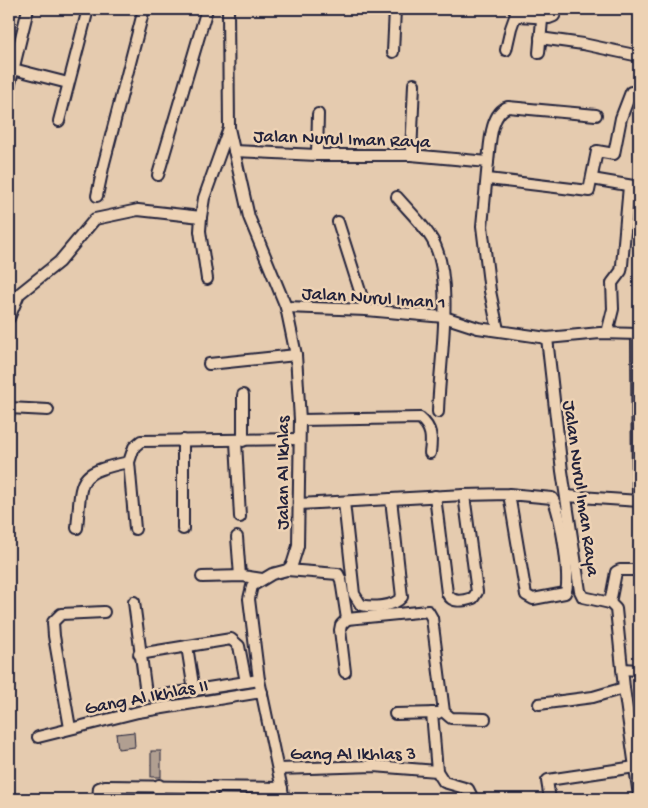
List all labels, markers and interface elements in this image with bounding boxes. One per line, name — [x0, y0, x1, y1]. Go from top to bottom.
street label: Jalan Nurul Iman Raya — [253, 126, 432, 155]
street label: Jalan Nurul Iman 1 — [301, 283, 447, 316]
street label: Jalan Nurul Iman Raya — [556, 399, 603, 579]
street label: Jalan Al Ikhlas — [273, 415, 296, 530]
street label: Gang Al Ikhlas II — [83, 675, 210, 722]
street label: Gang Al Ikhlas 3 — [290, 744, 416, 767]

